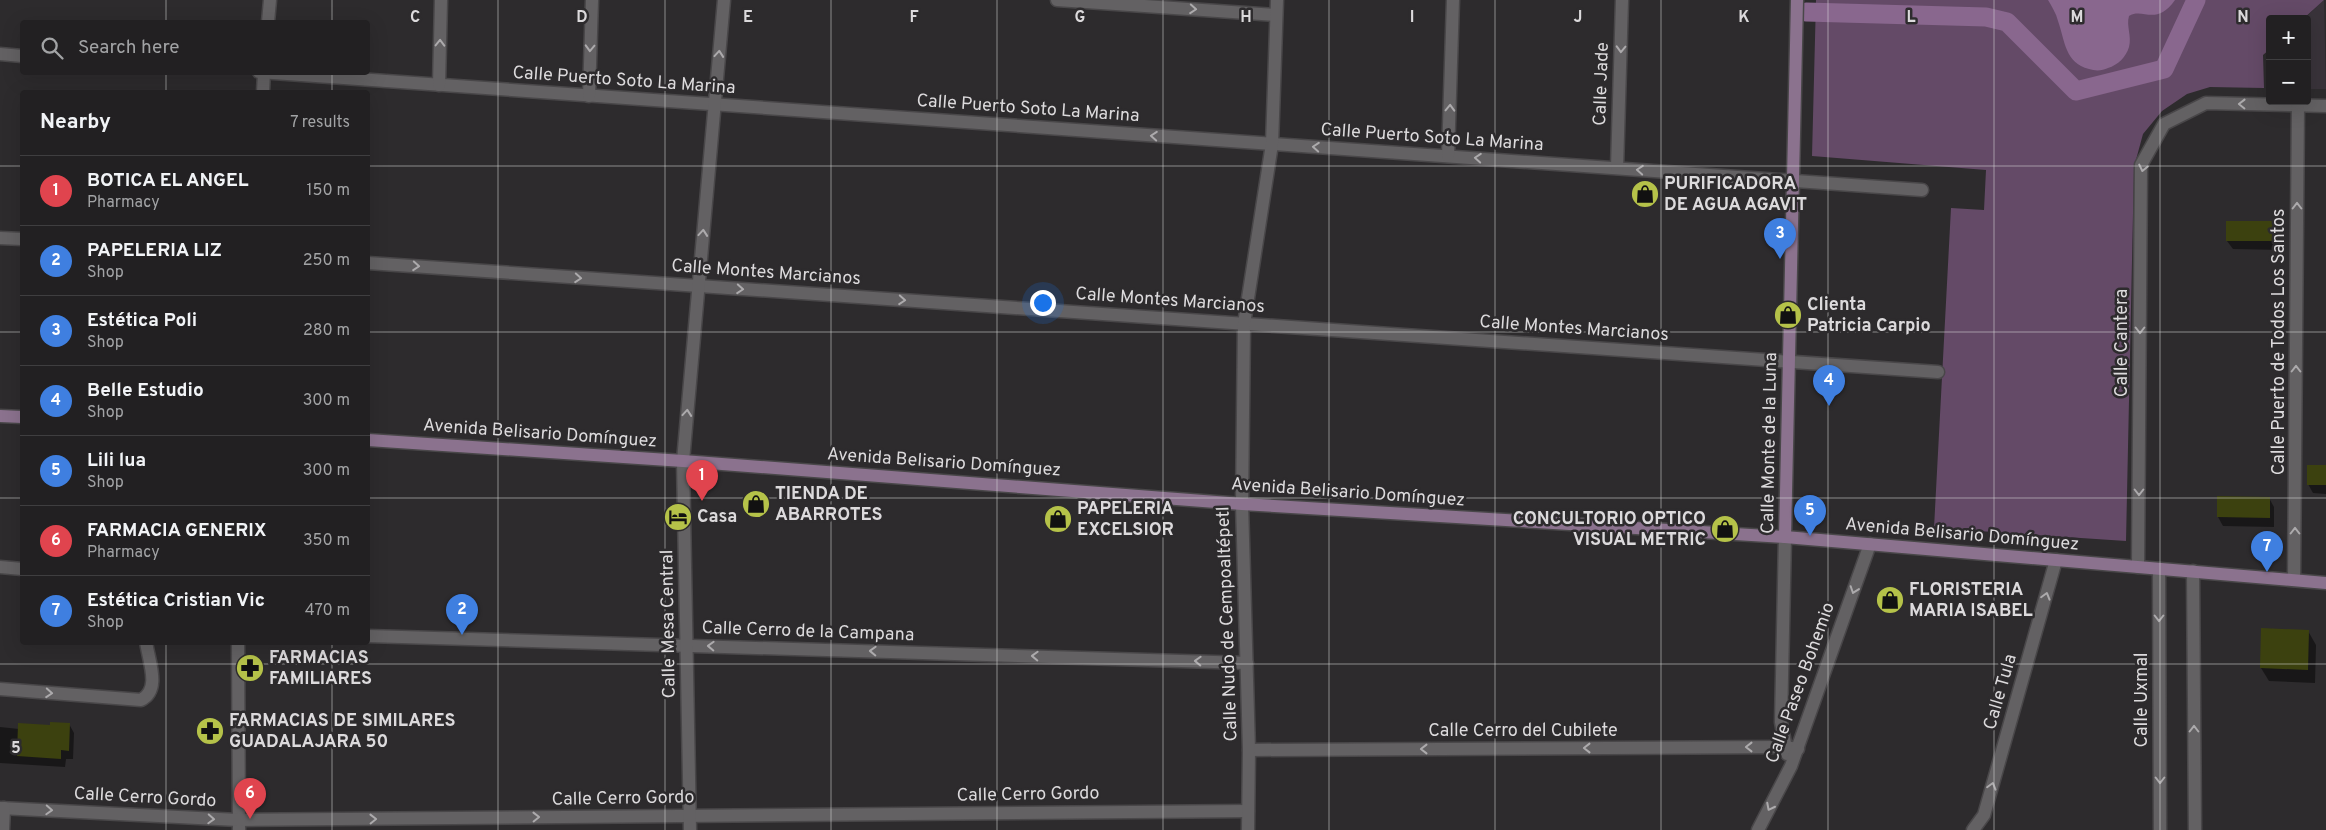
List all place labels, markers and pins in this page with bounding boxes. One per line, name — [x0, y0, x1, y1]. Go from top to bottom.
place label: PURIFICADORA DE AGUA AGAVIT — [1664, 173, 1807, 217]
shop icon: PURIFICADORA DE AGUA AGAVIT — [1630, 179, 1660, 209]
pin: 3 — [1764, 218, 1796, 259]
place label: Clienta Patricia Carpio — [1807, 294, 1931, 338]
shop icon: Clienta Patricia Carpio — [1773, 300, 1803, 330]
pin: 4 — [1813, 365, 1845, 406]
pin: 1 — [686, 460, 718, 501]
place label: TIENDA DE ABARROTES — [775, 483, 883, 527]
shop icon: TIENDA DE ABARROTES — [741, 489, 771, 519]
pin: 5 — [1794, 495, 1826, 536]
place label: PAPELERIA EXCELSIOR — [1077, 498, 1174, 542]
hotel icon: Casa — [663, 502, 693, 532]
shop icon: PAPELERIA EXCELSIOR — [1043, 504, 1073, 534]
place label: Casa — [697, 506, 737, 529]
place label: CONCULTORIO OPTICO VISUAL METRIC — [1513, 508, 1706, 552]
shop icon: CONCULTORIO OPTICO VISUAL METRIC — [1710, 514, 1740, 544]
pin: 7 — [2251, 531, 2283, 572]
place label: FLORISTERIA MARIA ISABEL — [1909, 579, 2033, 623]
shop icon: FLORISTERIA MARIA ISABEL — [1875, 585, 1905, 615]
pin: 2 — [446, 594, 478, 635]
place label: FARMACIAS FAMILIARES — [269, 647, 372, 691]
pharmacy icon: FARMACIAS FAMILIARES — [235, 653, 265, 683]
place label: FARMACIAS DE SIMILARES GUADALAJARA 50 — [229, 710, 456, 754]
pharmacy icon: FARMACIAS DE SIMILARES GUADALAJARA 50 — [195, 716, 225, 746]
pin: 6 — [234, 778, 266, 819]

